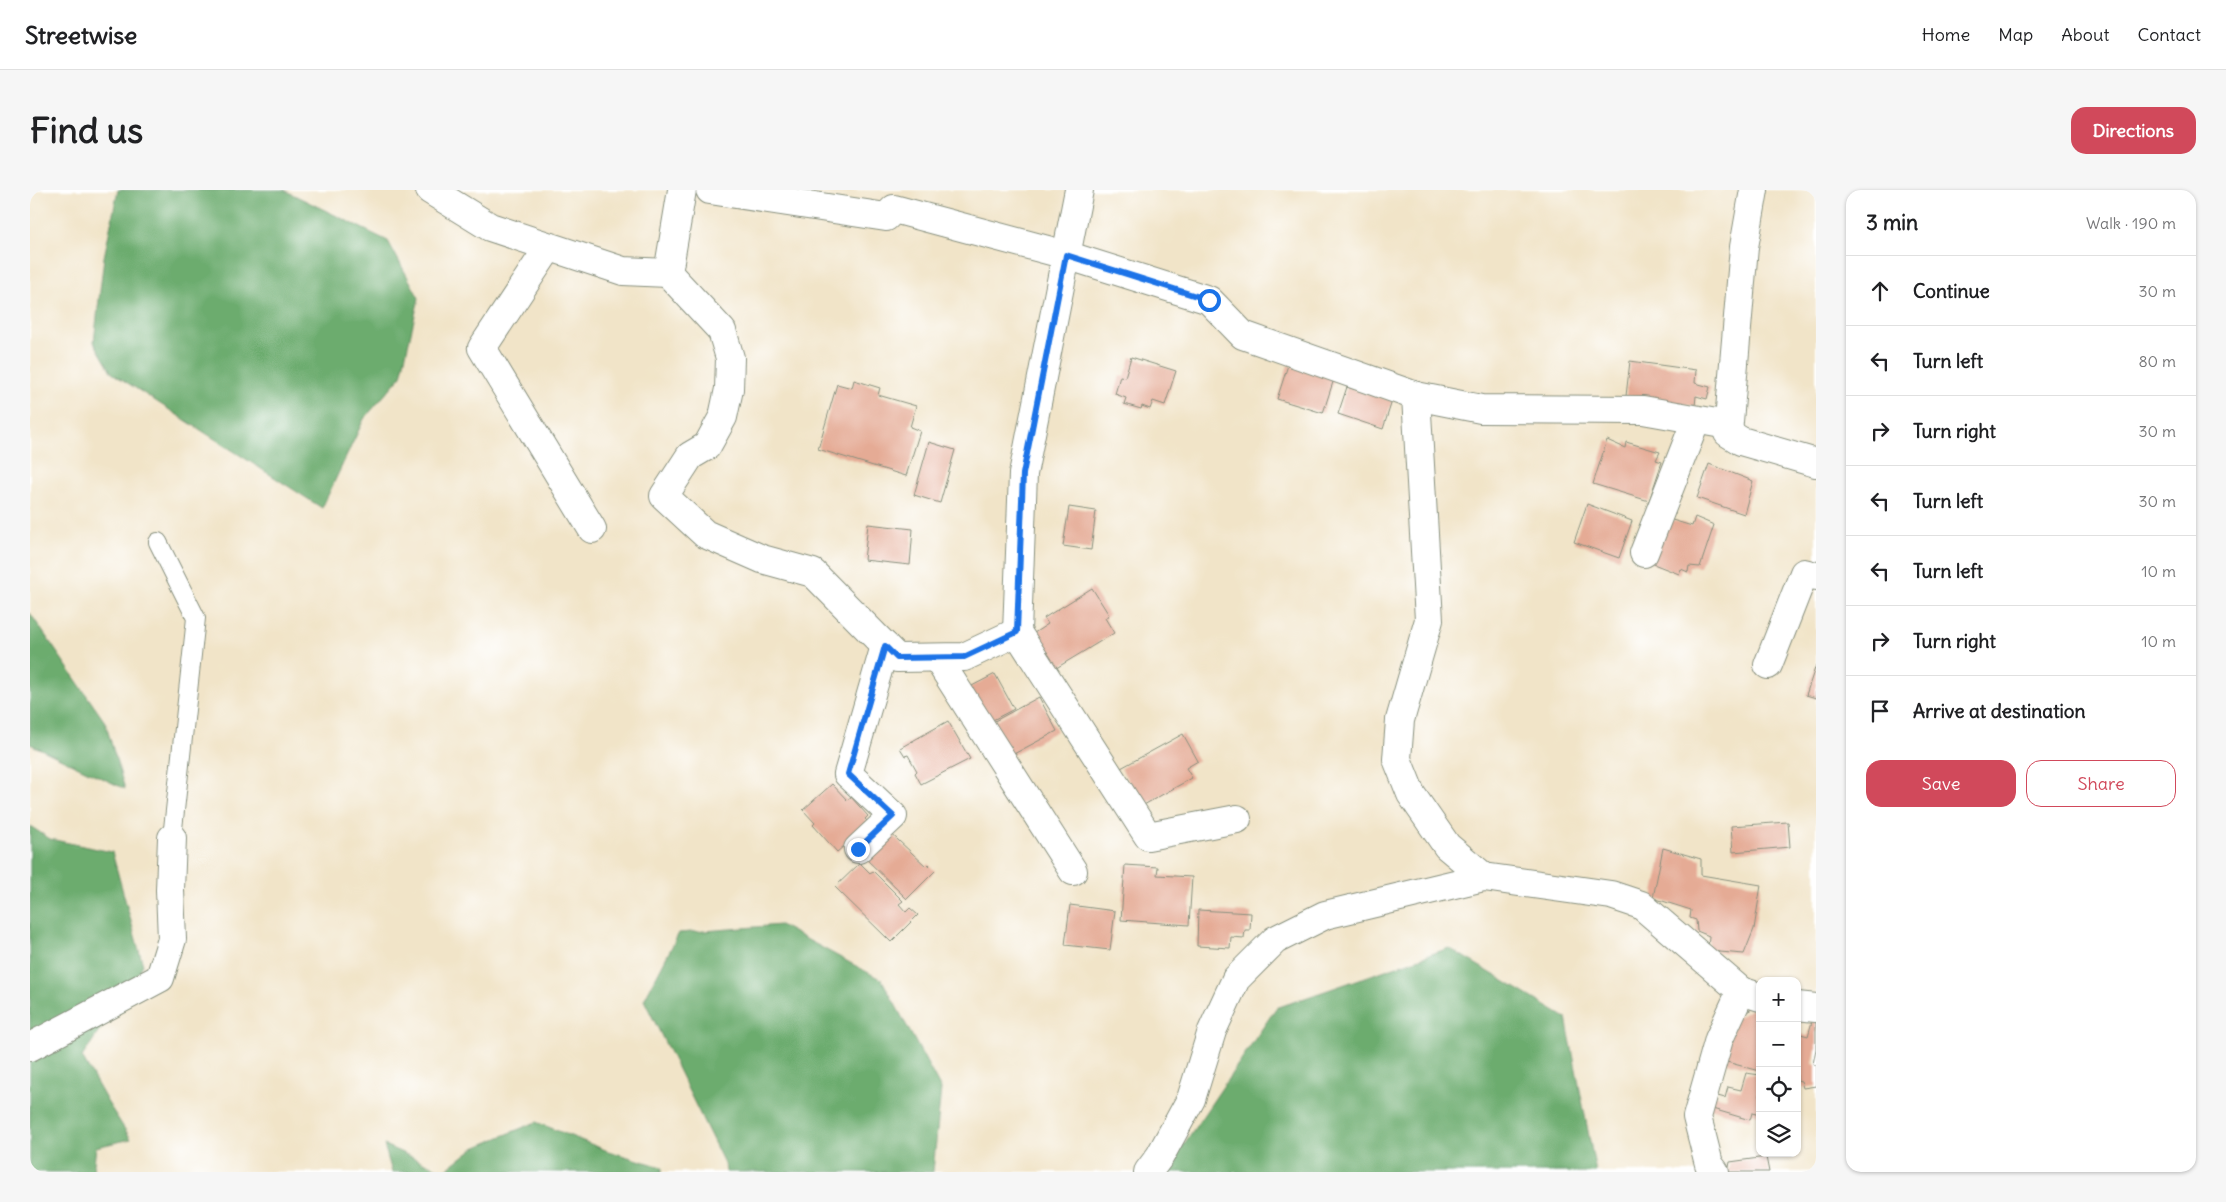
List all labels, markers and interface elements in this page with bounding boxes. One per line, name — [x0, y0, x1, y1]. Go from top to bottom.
text: Streetwise — [25, 20, 137, 50]
text: Home — [1922, 23, 1970, 46]
text: Map — [1998, 23, 2033, 46]
text: About — [2061, 23, 2109, 46]
text: Contact — [2137, 23, 2201, 46]
button: Directions — [2071, 107, 2196, 154]
text: Find us — [30, 108, 143, 152]
text: 3 min — [1866, 209, 1918, 236]
text: Walk · 190 m — [2086, 213, 2176, 233]
icon: ahead — [1866, 277, 1894, 305]
text: Continue — [1913, 279, 1990, 303]
text: 30 m — [2139, 281, 2176, 301]
route start — [1198, 289, 1221, 312]
icon: left — [1866, 347, 1894, 375]
text: Turn left — [1913, 349, 1983, 373]
text: 80 m — [2138, 351, 2176, 371]
icon: right — [1866, 417, 1894, 445]
text: Turn right — [1913, 419, 1996, 443]
text: 30 m — [2139, 421, 2176, 441]
icon: left — [1866, 487, 1894, 515]
text: Turn left — [1913, 489, 1983, 513]
text: 30 m — [2139, 491, 2176, 511]
icon: left — [1866, 557, 1894, 585]
text: Turn left — [1913, 559, 1983, 583]
text: 10 m — [2141, 561, 2176, 581]
icon: right — [1866, 627, 1894, 655]
text: Turn right — [1913, 629, 1996, 653]
text: 10 m — [2141, 631, 2176, 651]
icon: arrive — [1866, 697, 1894, 725]
text: Arrive at destination — [1913, 699, 2086, 723]
button: Save — [1866, 760, 2016, 807]
button: Share — [2026, 760, 2176, 807]
route end — [847, 838, 870, 861]
map controls — [1756, 977, 1801, 1157]
button: + — [1756, 977, 1801, 1022]
button: − — [1756, 1022, 1801, 1067]
button: locate — [1756, 1067, 1801, 1112]
button: layers — [1756, 1112, 1801, 1157]

